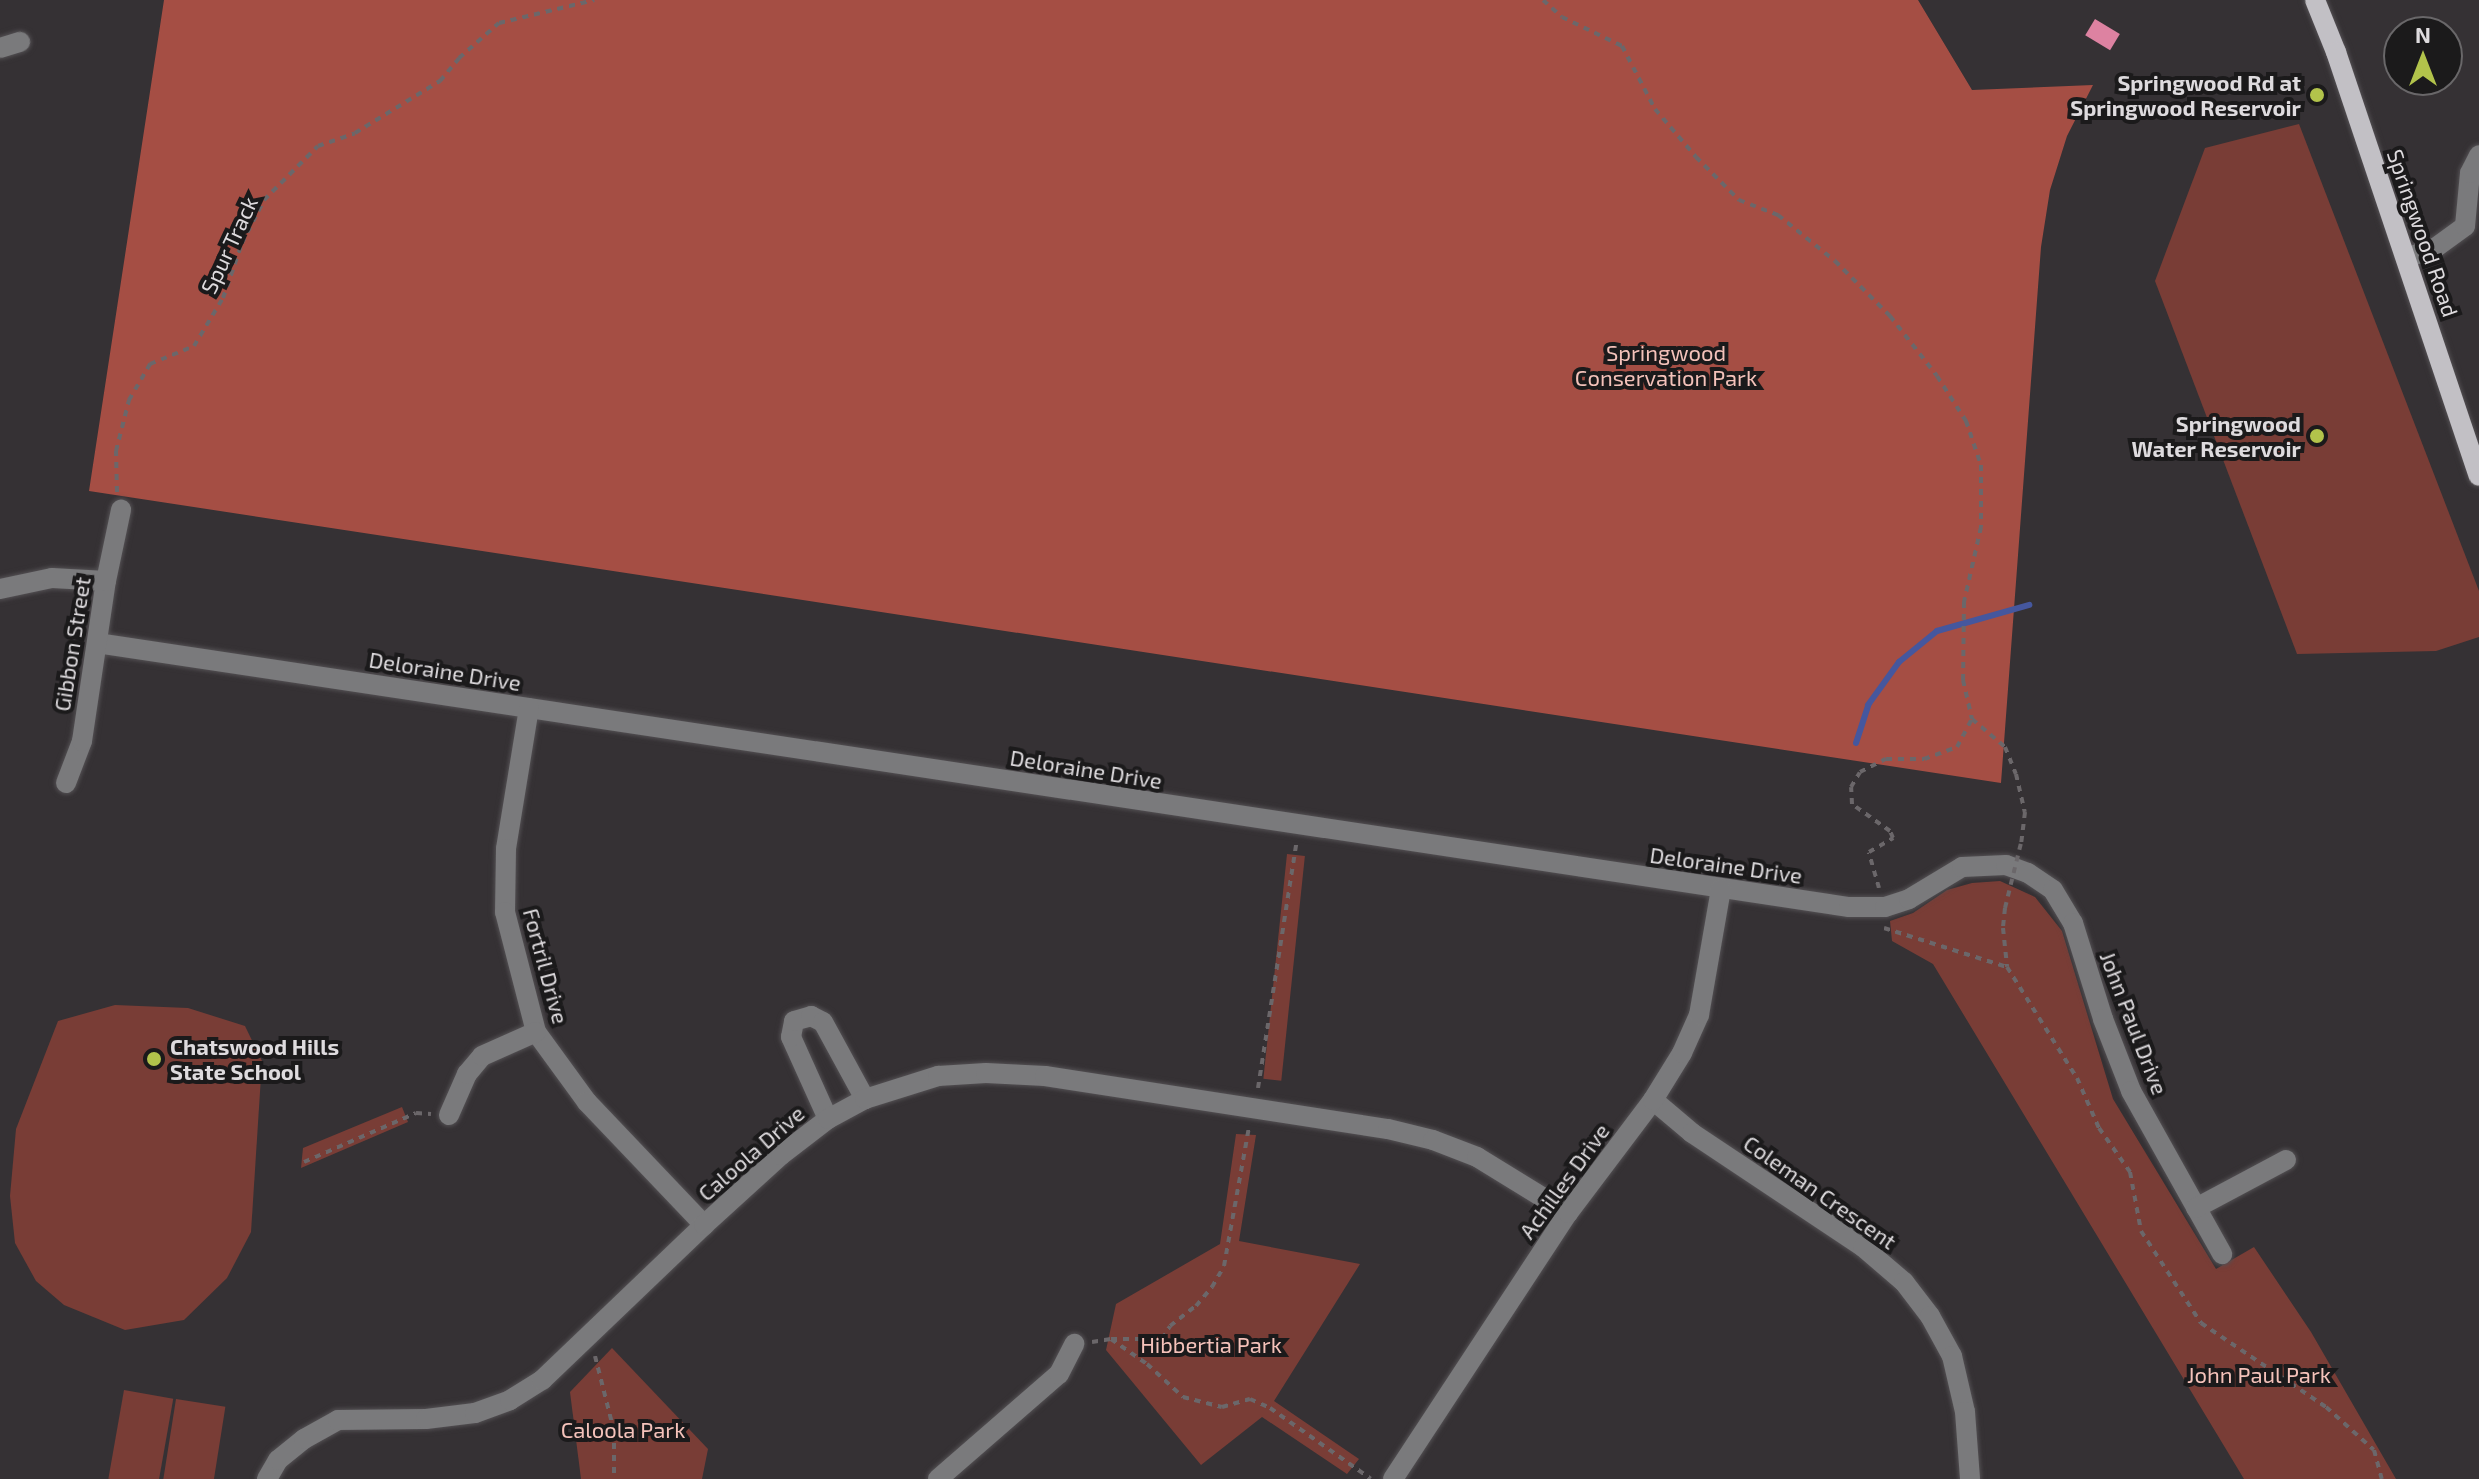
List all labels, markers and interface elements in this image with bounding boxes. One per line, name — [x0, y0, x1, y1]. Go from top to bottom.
north arrow — [2383, 16, 2463, 96]
text: N — [2415, 21, 2431, 47]
place label: Springwood Rd at Springwood Reservoir — [2070, 69, 2301, 120]
marker: Springwood Rd at Springwood Reservoir — [2308, 86, 2326, 104]
street label: Springwood Road — [2382, 146, 2464, 320]
street label: Spur Track — [195, 192, 263, 298]
park label: Springwood Conservation Park — [1575, 339, 1757, 390]
place label: Springwood Water Reservoir — [2131, 410, 2301, 462]
marker: Springwood Water Reservoir — [2308, 427, 2326, 445]
street label: Gibbon Street — [48, 575, 96, 713]
street label: Deloraine Drive — [367, 646, 523, 696]
street label: Deloraine Drive — [1008, 744, 1164, 794]
street label: Deloraine Drive — [1648, 841, 1804, 889]
street label: Fortril Drive — [518, 905, 574, 1027]
street label: John Paul Drive — [2095, 947, 2173, 1099]
place label: Chatswood Hills State School — [170, 1033, 339, 1084]
marker: Chatswood Hills State School — [145, 1050, 163, 1068]
street label: Caloola Drive — [693, 1100, 809, 1206]
street label: Achilles Drive — [1513, 1118, 1615, 1244]
street label: Coleman Crescent — [1739, 1130, 1901, 1254]
park label: Hibbertia Park — [1140, 1332, 1282, 1358]
park label: John Paul Park — [2187, 1362, 2331, 1388]
park label: Caloola Park — [561, 1417, 685, 1443]

